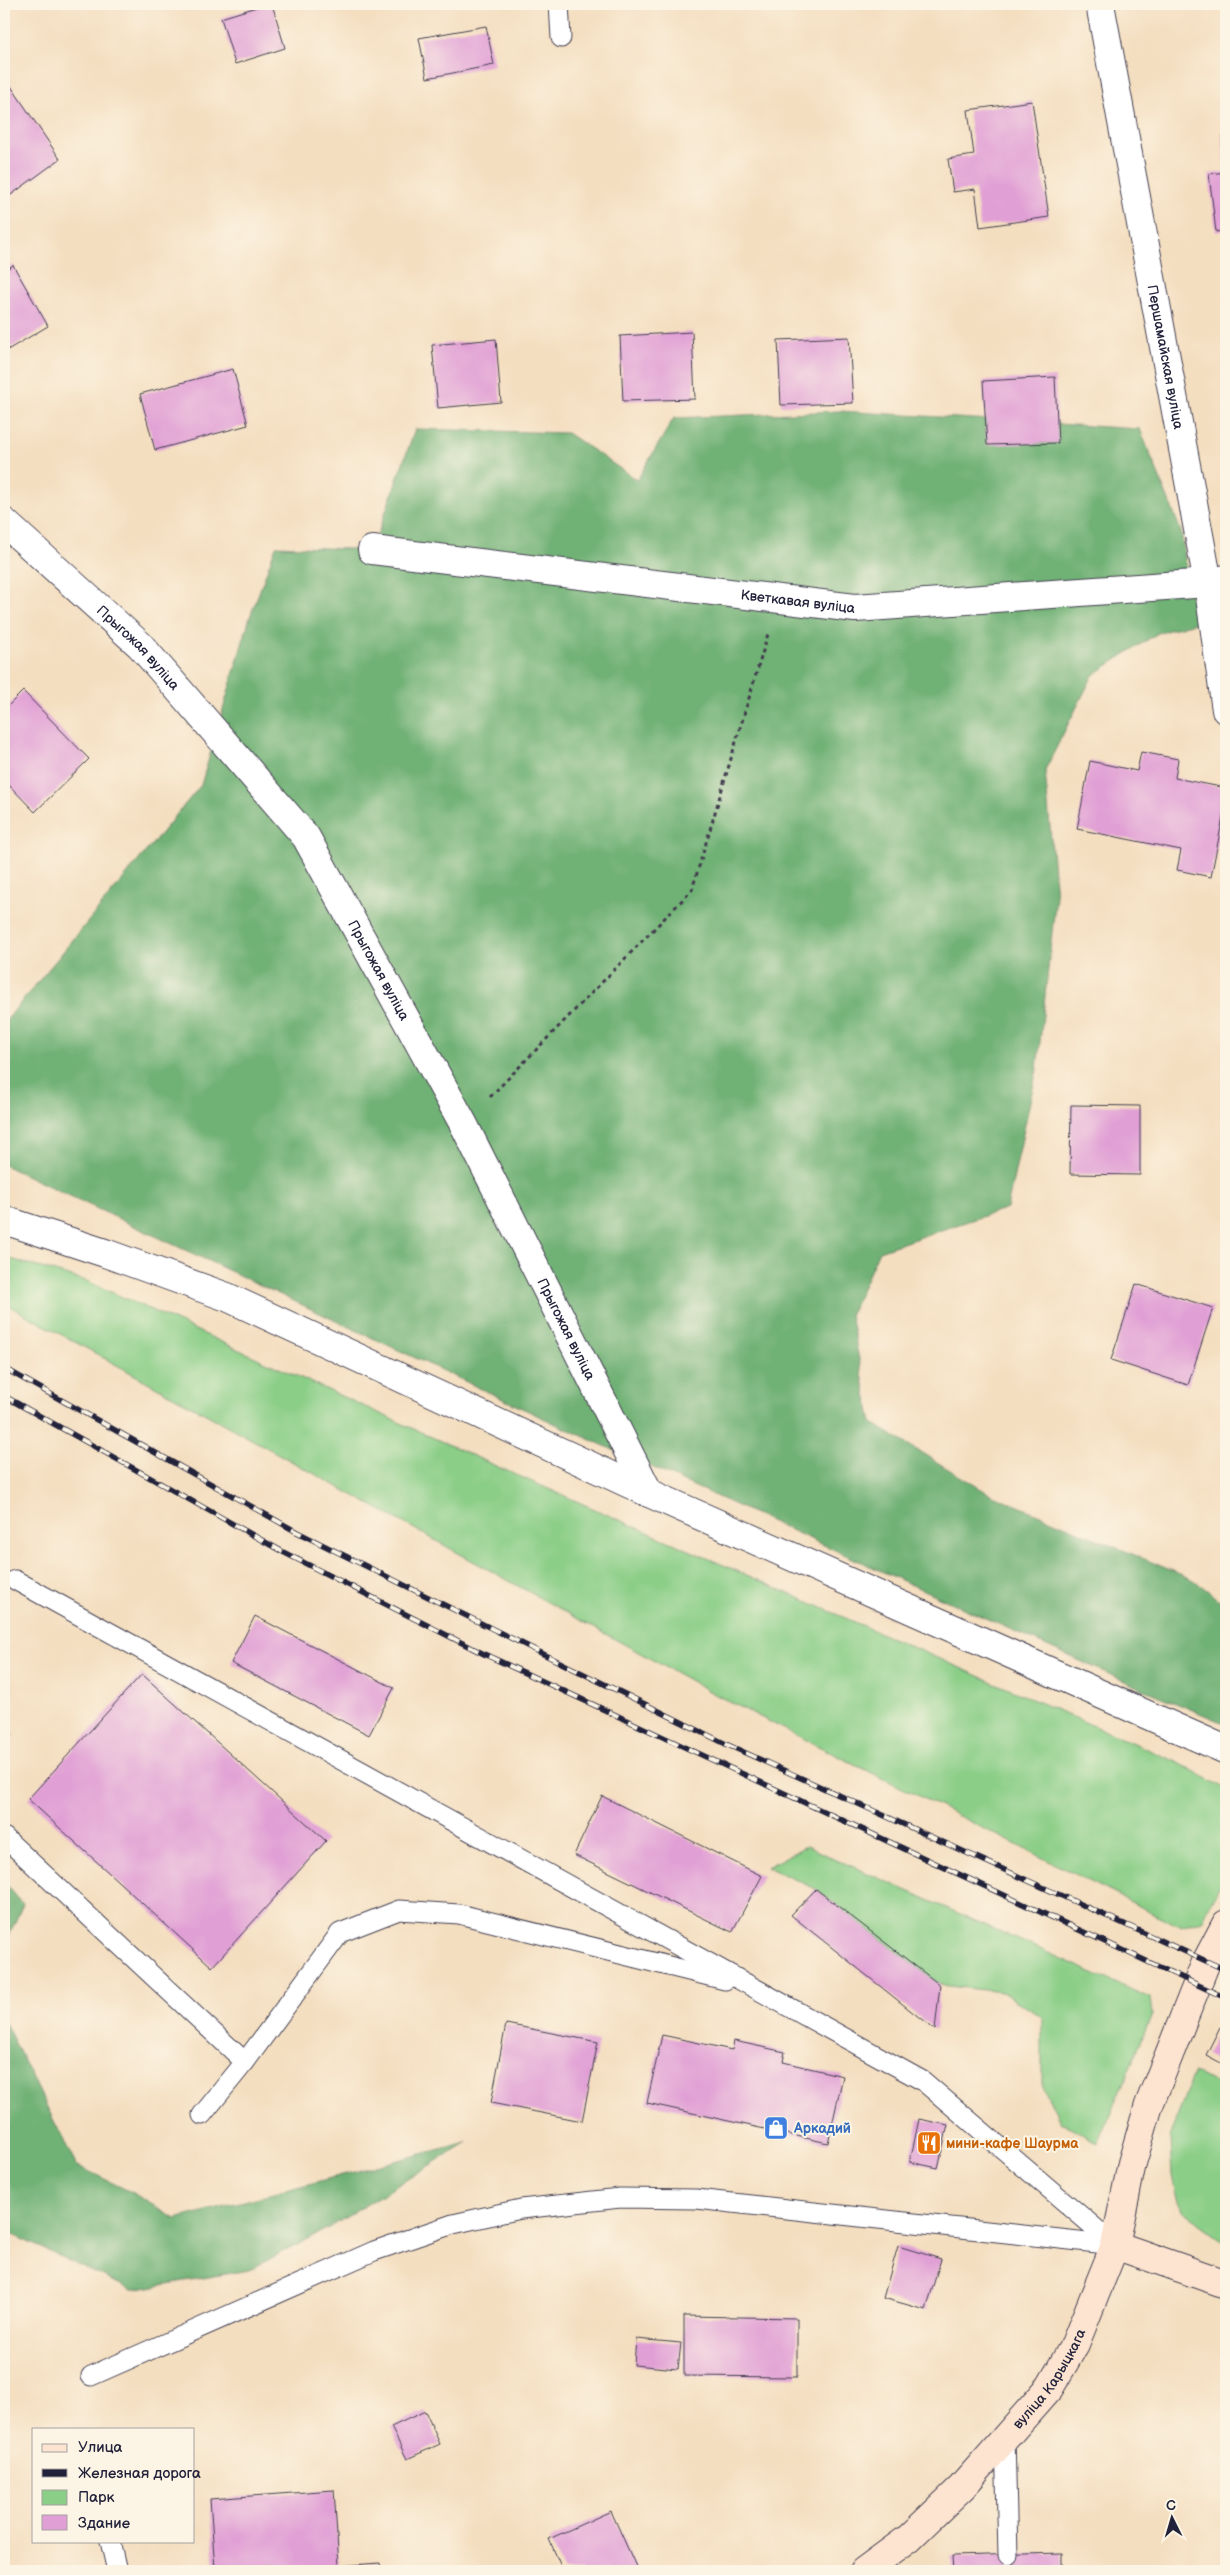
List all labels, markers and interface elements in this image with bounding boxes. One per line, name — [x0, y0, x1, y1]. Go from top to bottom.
street label: Першамайская вуліца — [1144, 283, 1187, 431]
street label: Кветкавая вуліца — [740, 586, 857, 617]
street label: Прыгожая вуліца — [93, 602, 183, 694]
street label: Прыгожая вуліца — [344, 917, 413, 1024]
street label: Прыгожая вуліца — [533, 1275, 599, 1384]
shop icon: Аркадий — [763, 2115, 789, 2141]
place label: Аркадий — [793, 2120, 851, 2137]
restaurant icon: мини-кафе Шаурма — [916, 2130, 942, 2156]
place label: мини-кафе Шаурма — [946, 2135, 1079, 2152]
street label: вуліца Карыцкага — [1009, 2326, 1089, 2432]
legend — [32, 2428, 195, 2542]
text: Улица — [78, 2438, 123, 2457]
text: Железная дорога — [78, 2464, 201, 2483]
text: Парк — [78, 2488, 115, 2507]
north arrow — [1148, 2492, 1198, 2542]
text: С — [1165, 2497, 1177, 2514]
text: Здание — [78, 2514, 130, 2533]

